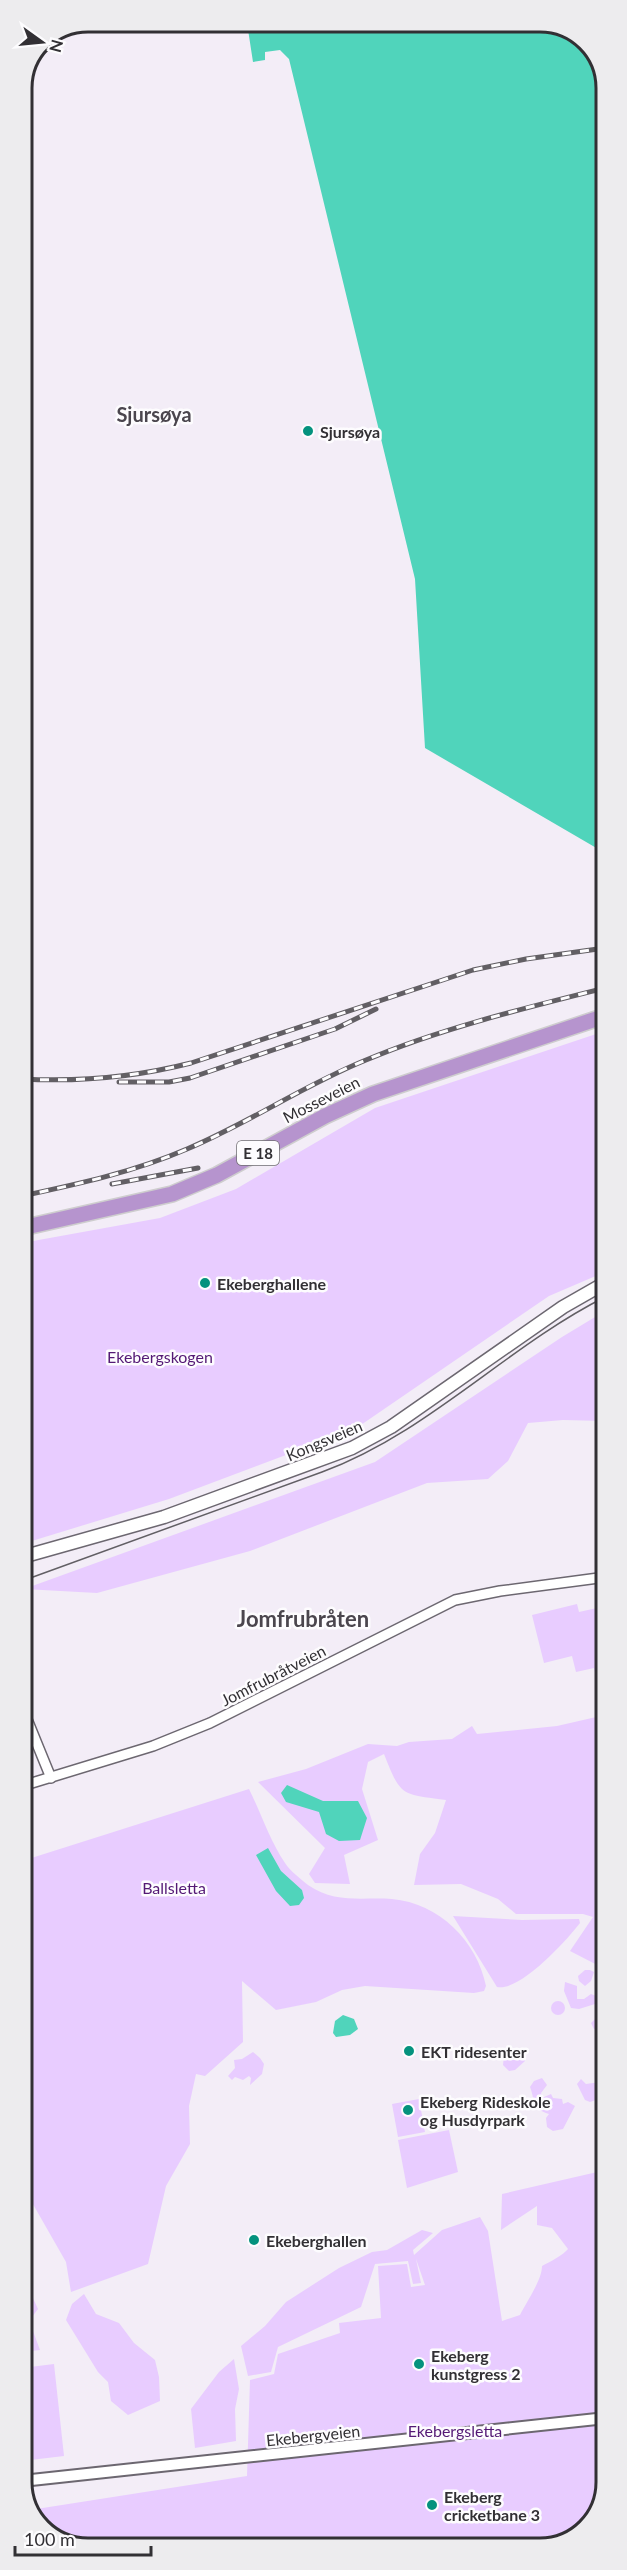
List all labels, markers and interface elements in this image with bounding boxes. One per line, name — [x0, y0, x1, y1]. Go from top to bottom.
north arrow — [12, 12, 72, 72]
text: N — [46, 38, 68, 54]
district label: Sjursøya — [116, 402, 192, 426]
place label: Sjursøya — [320, 422, 380, 441]
marker: Sjursøya — [301, 424, 315, 438]
street label: Mosseveien — [279, 1072, 363, 1126]
road number: E 18 — [237, 1141, 279, 1165]
place label: Ekeberghallene — [217, 1274, 326, 1293]
marker: Ekeberghallene — [198, 1276, 212, 1290]
park label: Ekebergskogen — [107, 1347, 213, 1366]
street label: Kongsveien — [283, 1415, 365, 1465]
district label: Jomfrubråten — [237, 1605, 369, 1632]
street label: Jomfrubråtveien — [218, 1640, 328, 1710]
park label: Ballsletta — [142, 1878, 206, 1897]
place label: EKT ridesenter — [421, 2042, 527, 2061]
marker: EKT ridesenter — [402, 2044, 416, 2058]
place label: Ekeberg Rideskole og Husdyrpark — [420, 2092, 551, 2129]
marker: Ekeberg Rideskole og Husdyrpark — [401, 2103, 415, 2117]
place label: Ekeberghallen — [266, 2231, 366, 2250]
marker: Ekeberghallen — [247, 2233, 261, 2247]
place label: Ekeberg kunstgress 2 — [431, 2346, 521, 2383]
marker: Ekeberg kunstgress 2 — [412, 2357, 426, 2371]
street label: Ekebergveien — [265, 2421, 361, 2449]
park label: Ekebergsletta — [408, 2421, 502, 2440]
place label: Ekeberg cricketbane 3 — [444, 2487, 540, 2524]
marker: Ekeberg cricketbane 3 — [425, 2498, 439, 2512]
scale bar — [15, 2519, 152, 2557]
text: 100 m — [24, 2528, 75, 2550]

